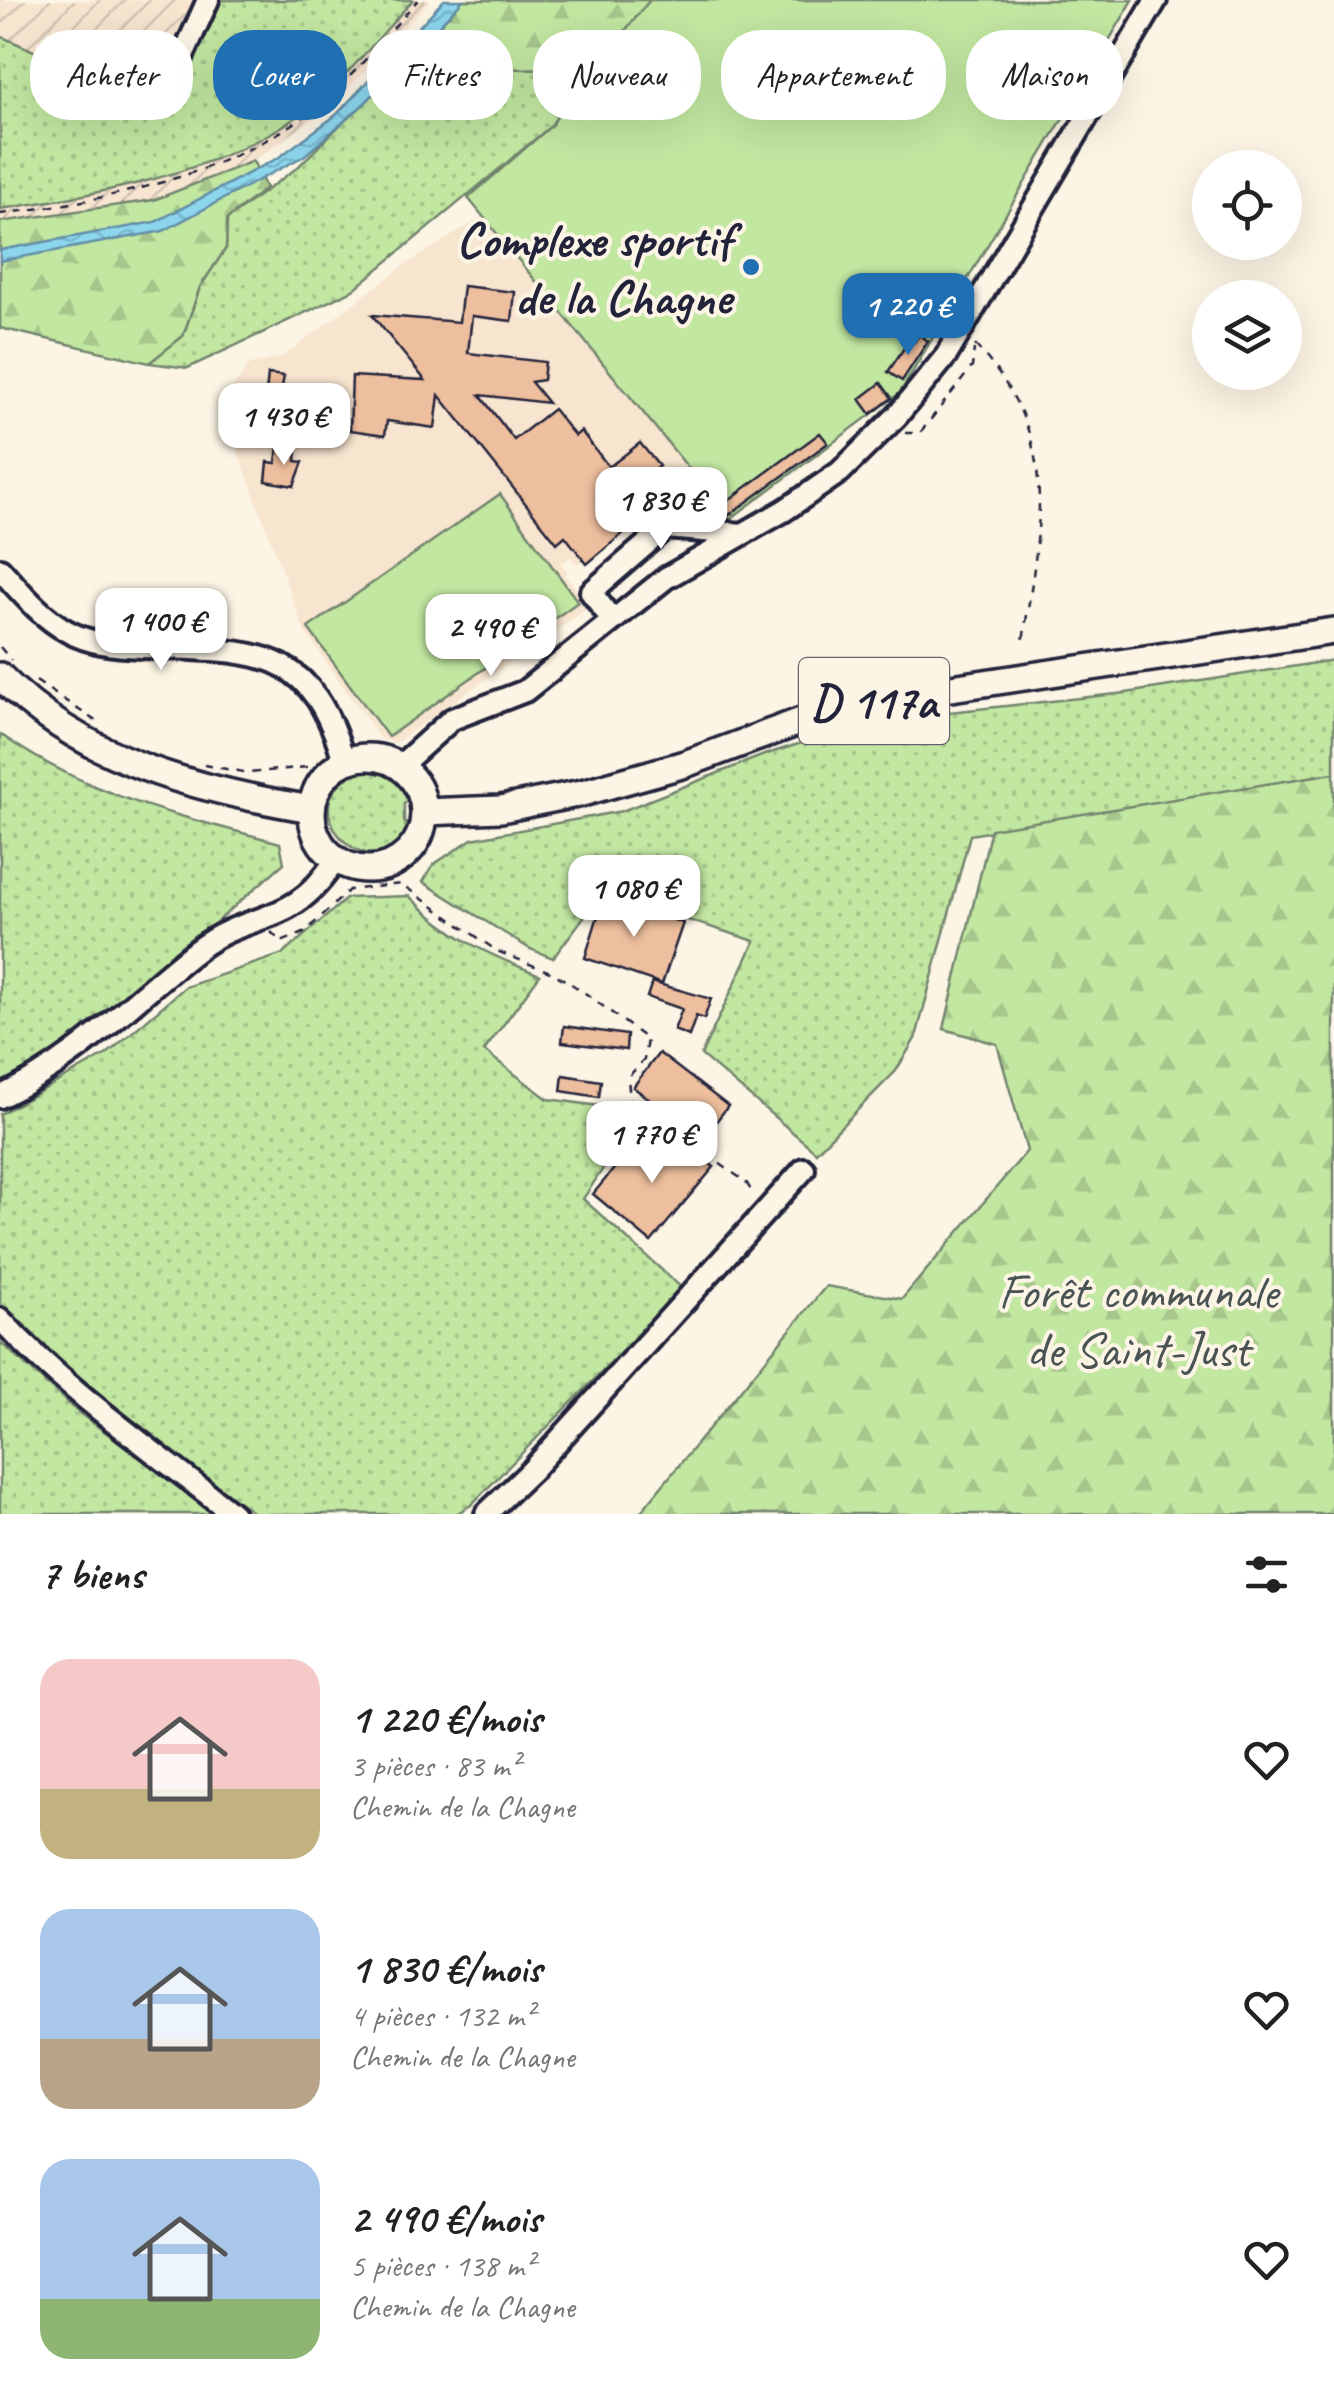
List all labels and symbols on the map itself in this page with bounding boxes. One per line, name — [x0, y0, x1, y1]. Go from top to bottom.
place label: Complexe sportif de la Chagne — [456, 208, 743, 329]
marker: Complexe sportif de la Chagne — [740, 256, 762, 278]
pin: 1 220 € — [816, 273, 1000, 358]
pin: 1 430 € — [192, 383, 376, 468]
pin: 1 830 € — [569, 467, 753, 552]
pin: 1 400 € — [69, 588, 253, 673]
pin: 2 490 € — [399, 594, 583, 679]
road number: D 117a — [799, 658, 949, 744]
pin: 1 080 € — [542, 855, 726, 940]
pin: 1 770 € — [560, 1101, 744, 1186]
park label: Forêt communale de Saint-Just — [998, 1260, 1282, 1381]

